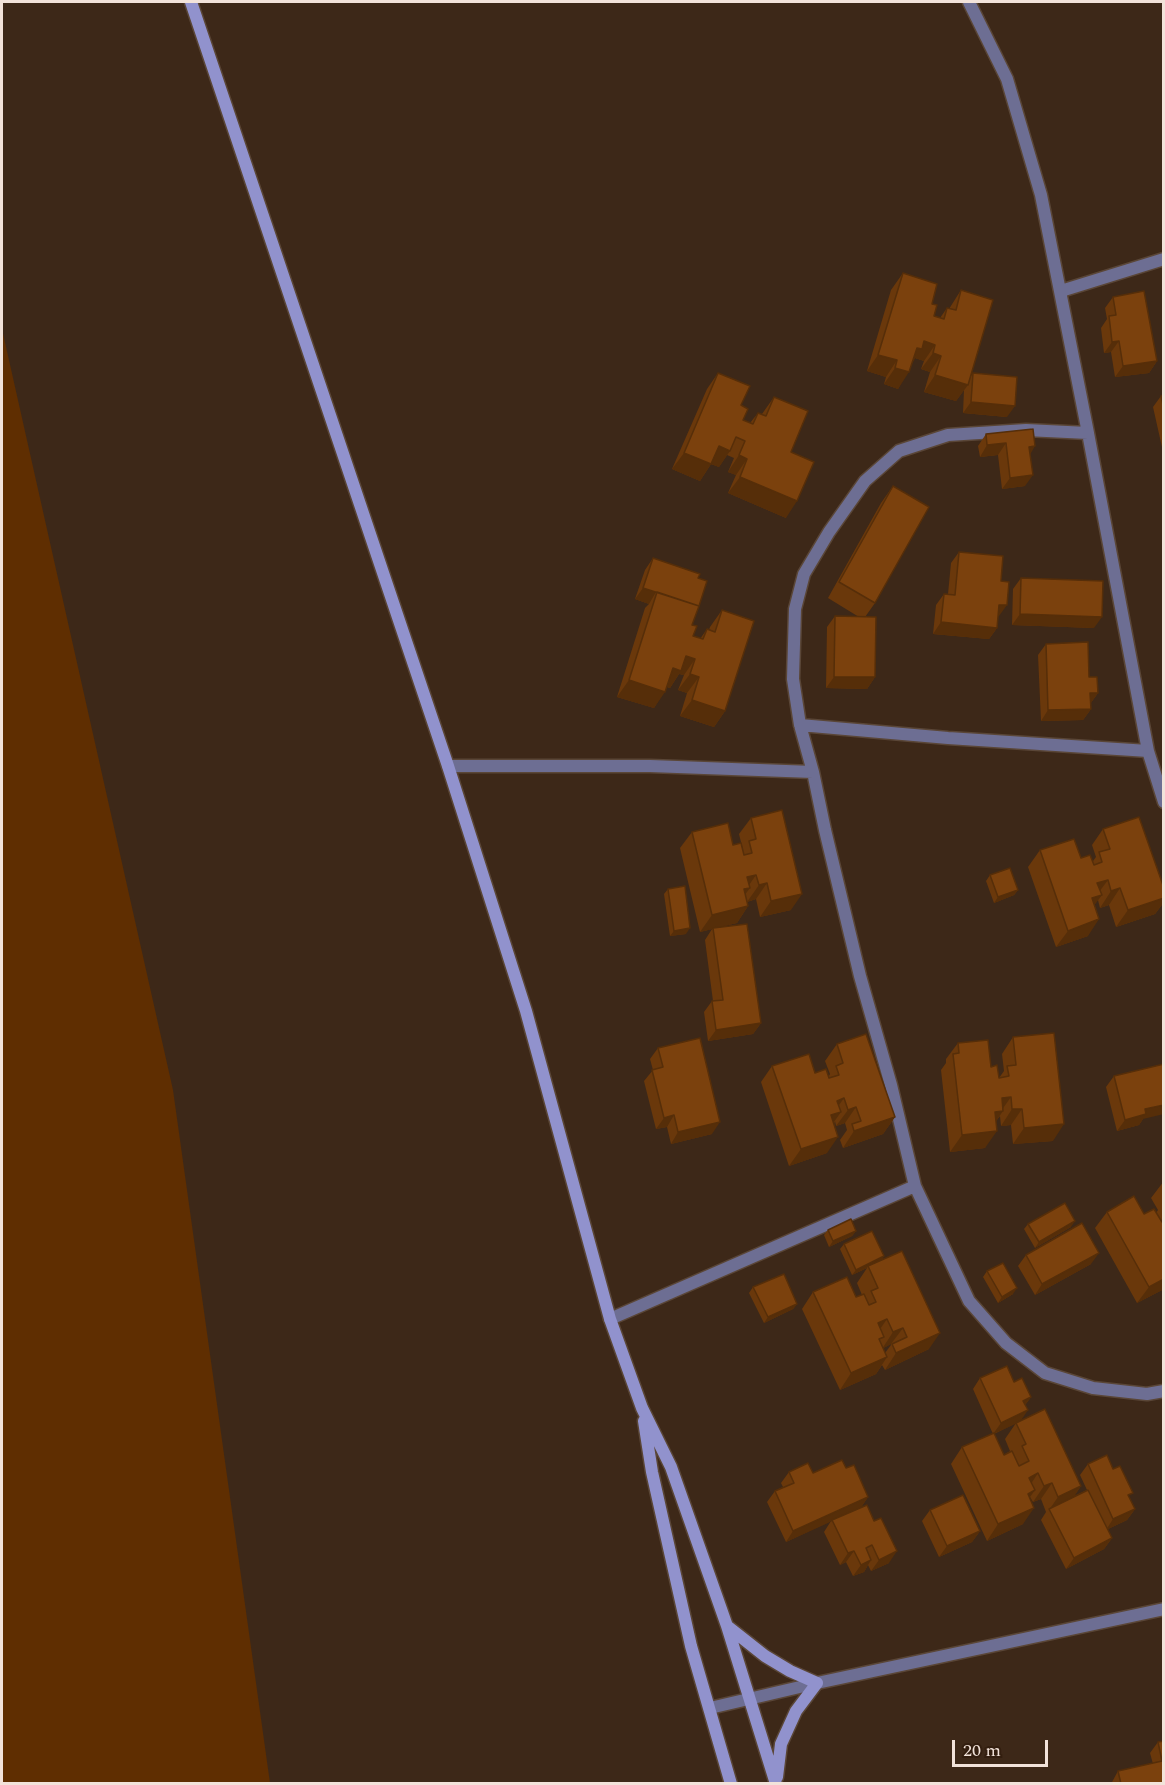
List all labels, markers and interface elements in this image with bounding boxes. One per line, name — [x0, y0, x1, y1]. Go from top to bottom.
scale bar — [955, 1728, 1051, 1766]
text: 20 m — [963, 1737, 1001, 1764]

